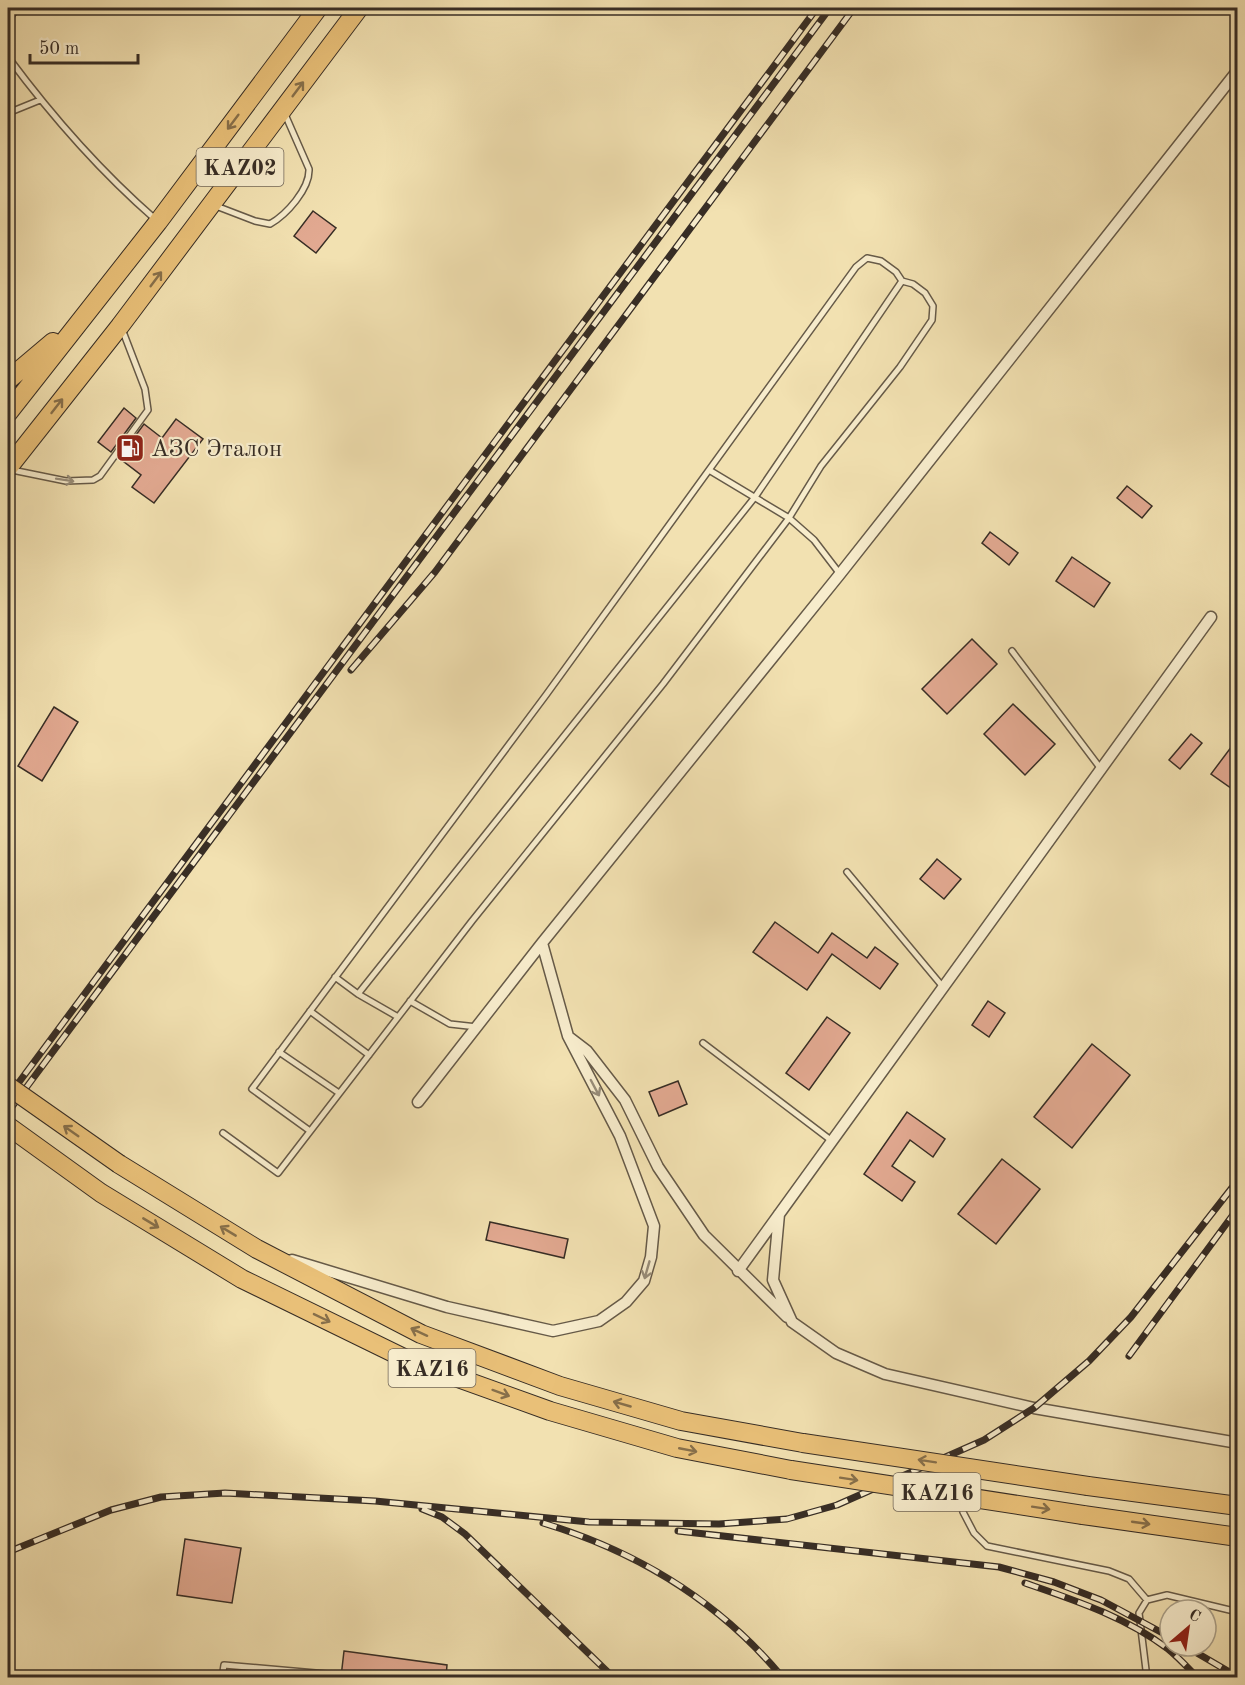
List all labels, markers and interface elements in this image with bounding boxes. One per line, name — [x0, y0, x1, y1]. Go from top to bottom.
scale bar — [30, 27, 138, 65]
text: 50 m — [39, 40, 79, 58]
one-way arrow — [291, 82, 304, 98]
one-way arrow — [227, 113, 239, 129]
road number: KАZ02 — [196, 148, 284, 186]
one-way arrow — [149, 271, 162, 287]
one-way arrow — [50, 398, 63, 414]
fuel station icon: АЗС Эталон — [114, 432, 146, 464]
place label: АЗС Эталон — [151, 438, 282, 462]
one-way arrow — [54, 475, 74, 486]
one-way arrow — [589, 1079, 601, 1096]
one-way arrow — [63, 1125, 80, 1137]
one-way arrow — [142, 1218, 159, 1230]
one-way arrow — [220, 1225, 237, 1237]
one-way arrow — [641, 1260, 652, 1279]
one-way arrow — [312, 1312, 330, 1324]
one-way arrow — [410, 1326, 428, 1338]
road number: KAZ16 — [388, 1349, 476, 1387]
one-way arrow — [491, 1389, 510, 1400]
one-way arrow — [613, 1398, 632, 1409]
one-way arrow — [677, 1445, 697, 1456]
one-way arrow — [917, 1456, 937, 1467]
one-way arrow — [838, 1473, 858, 1484]
road number: KAZ16 — [894, 1473, 980, 1511]
one-way arrow — [1031, 1503, 1051, 1514]
one-way arrow — [1131, 1517, 1150, 1528]
north arrow — [1158, 1598, 1218, 1658]
text: С — [1186, 1607, 1203, 1626]

